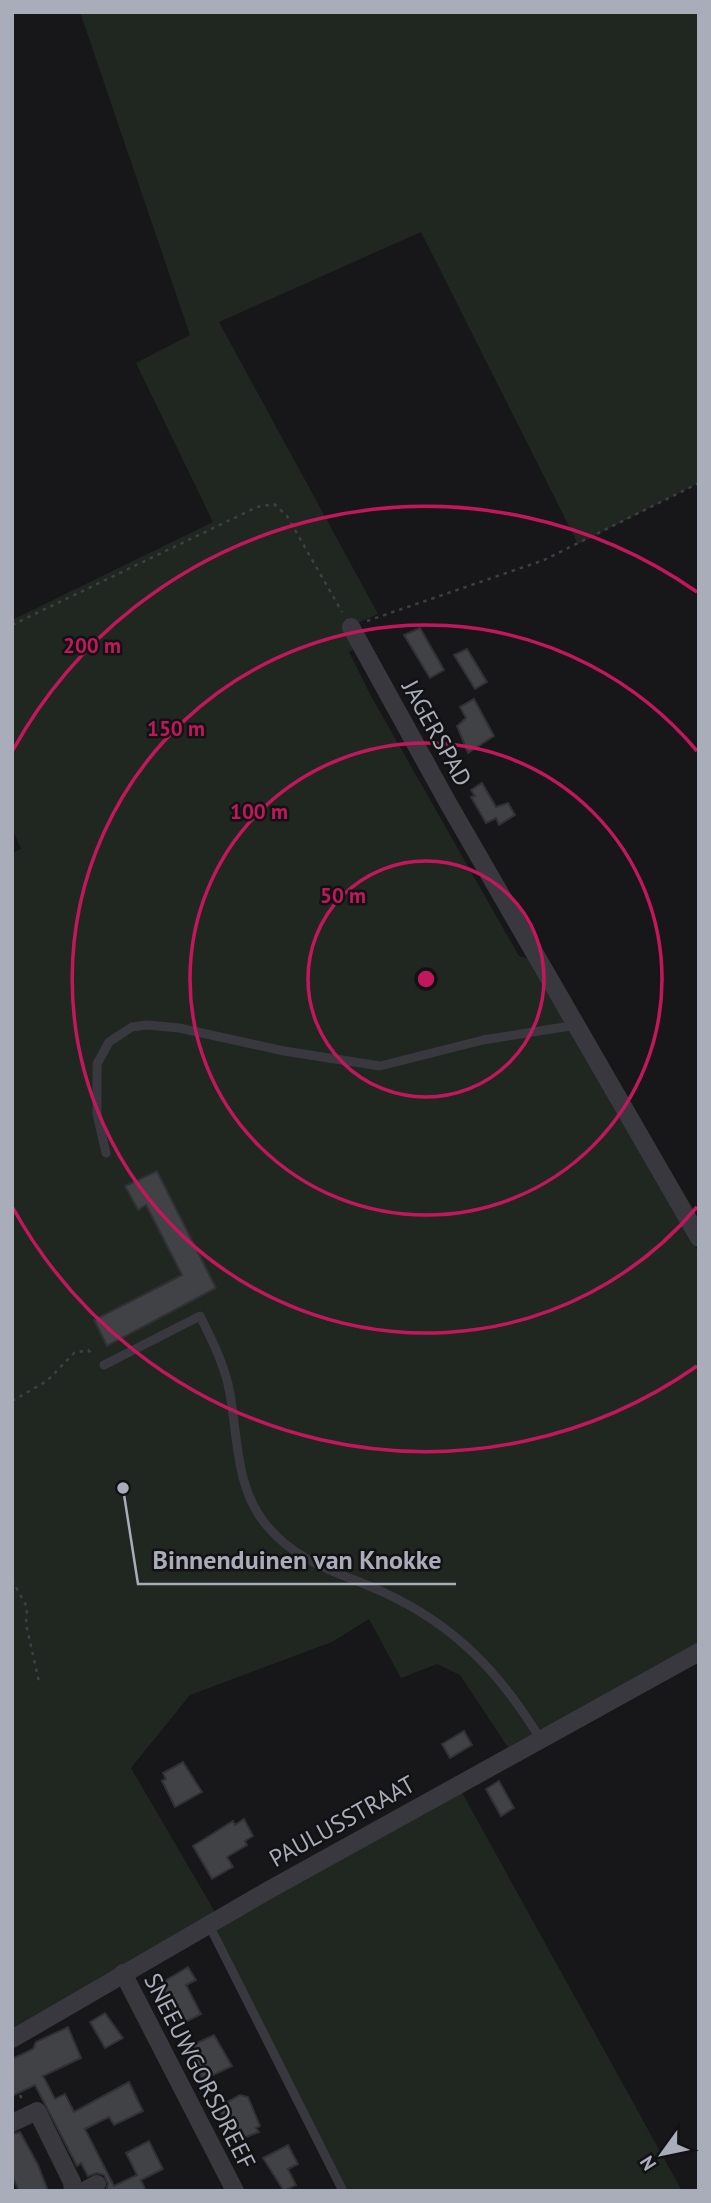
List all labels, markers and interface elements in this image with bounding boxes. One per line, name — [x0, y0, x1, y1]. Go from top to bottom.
text: 200 m — [63, 632, 121, 659]
street label: JAGERSPAD — [395, 674, 479, 792]
text: 150 m — [147, 715, 205, 742]
text: 100 m — [230, 798, 288, 825]
text: 50 m — [320, 882, 366, 909]
centre of rings — [414, 967, 438, 991]
callout: Binnenduinen van Knokke — [138, 1537, 456, 1584]
text: Binnenduinen van Knokke — [153, 1543, 441, 1576]
street label: PAULUSSTRAAT — [264, 1768, 420, 1874]
street label: SNEEUWGORSDREEF — [137, 1968, 263, 2174]
north arrow — [627, 2119, 697, 2189]
text: N — [634, 2151, 661, 2175]

